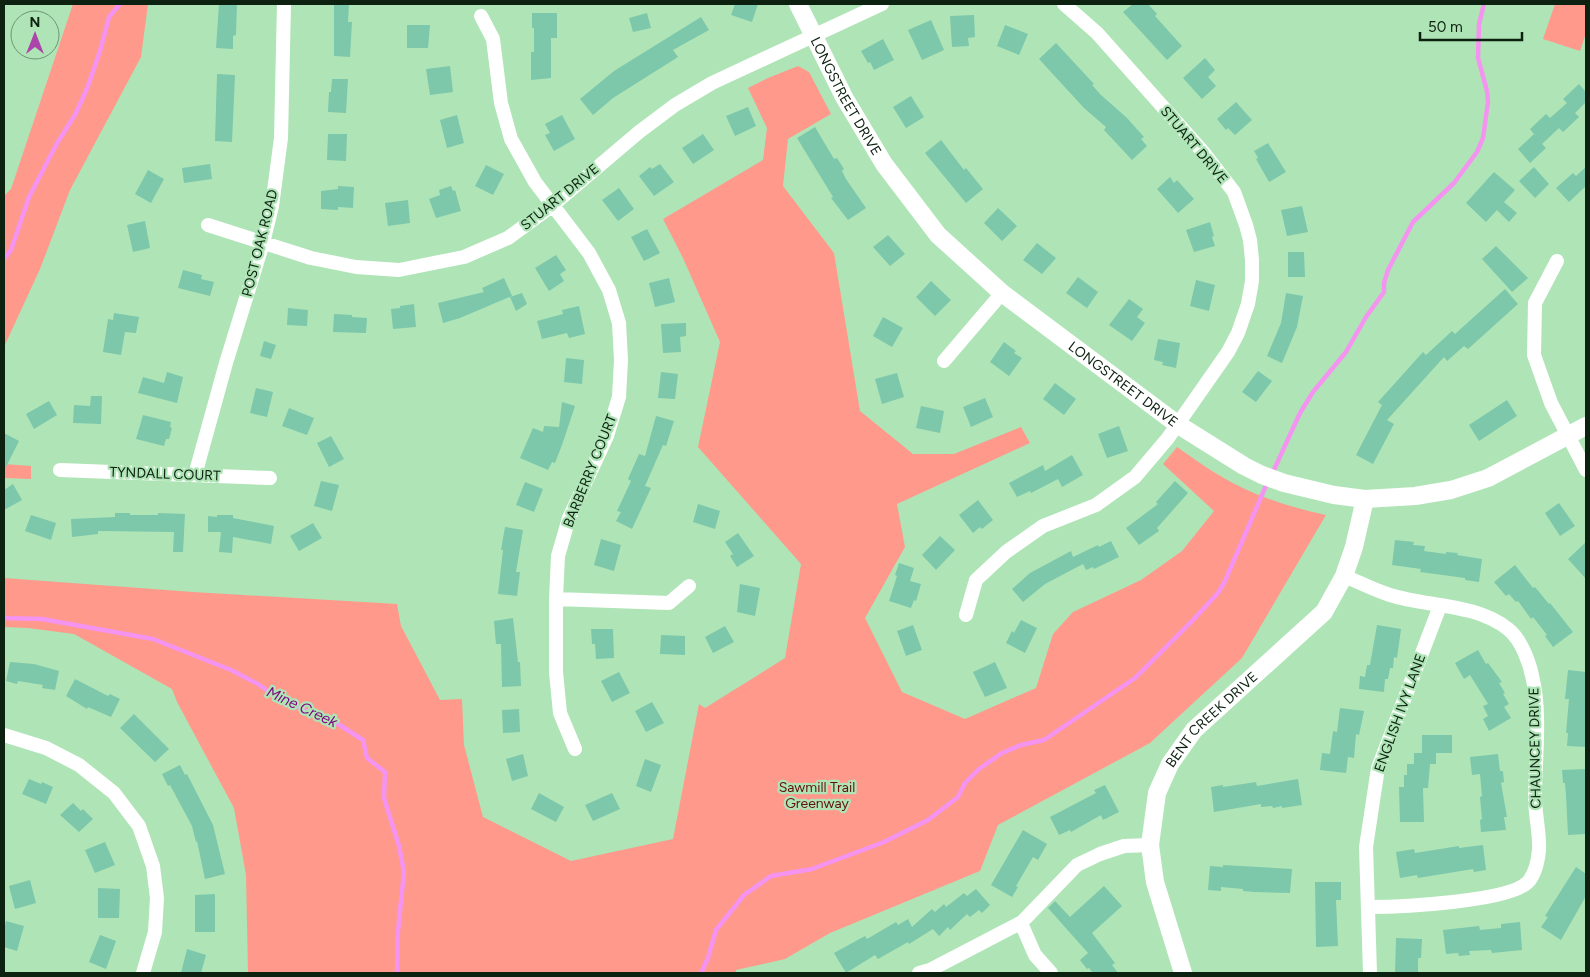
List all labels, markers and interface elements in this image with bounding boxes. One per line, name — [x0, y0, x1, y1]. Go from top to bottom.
north arrow — [10, 10, 60, 60]
scale bar — [1420, 10, 1522, 42]
text: N — [30, 14, 40, 31]
text: 50 m — [1428, 18, 1463, 36]
street label: LONGSTREET DRIVE — [807, 34, 885, 158]
street label: STUART DRIVE — [1157, 103, 1231, 187]
street label: STUART DRIVE — [517, 160, 603, 234]
street label: POST OAK ROAD — [238, 188, 282, 298]
street label: LONGSTREET DRIVE — [1065, 337, 1182, 430]
street label: BARBERRY COURT — [560, 412, 621, 530]
street label: TYNDALL COURT — [109, 464, 221, 484]
street label: ENGLISH IVY LANE — [1371, 652, 1429, 774]
street label: BENT CREEK DRIVE — [1162, 668, 1261, 771]
water label: Mine Creek — [264, 683, 341, 732]
street label: CHAUNCEY DRIVE — [1525, 687, 1545, 809]
park label: Sawmill Trail Greenway — [779, 779, 855, 812]

